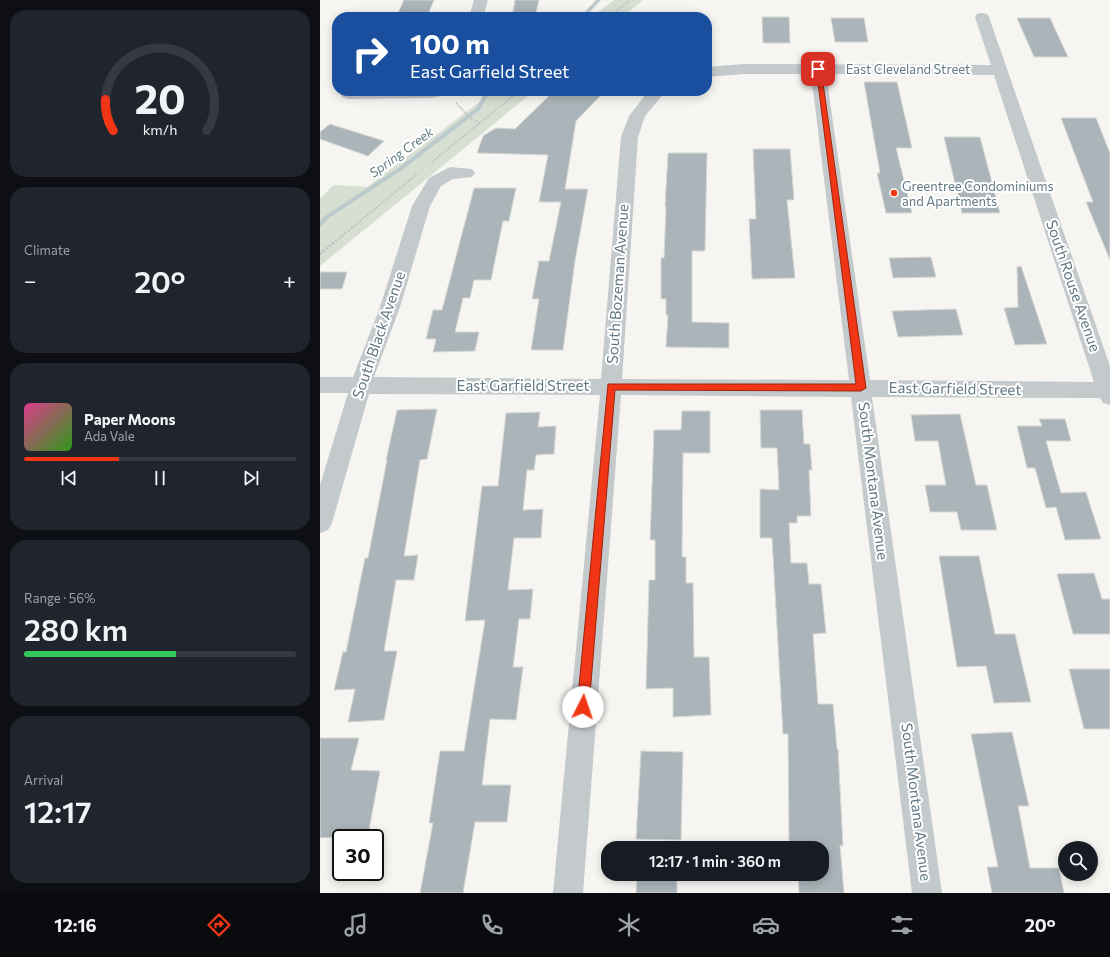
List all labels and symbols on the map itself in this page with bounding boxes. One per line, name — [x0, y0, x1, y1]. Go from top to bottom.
pin — [801, 52, 835, 86]
street label: East Cleveland Street — [846, 61, 970, 77]
water label: Spring Creek — [366, 123, 437, 181]
place label: Greentree Condominiums and Apartments — [902, 178, 1054, 209]
marker: Greentree Condominiums and Apartments — [889, 188, 899, 198]
street label: South Bozeman Avenue — [602, 203, 632, 364]
street label: South Rouse Avenue — [1043, 217, 1105, 354]
street label: South Black Avenue — [348, 269, 408, 401]
street label: East Garfield Street — [457, 376, 589, 394]
street label: East Garfield Street — [888, 378, 1022, 398]
street label: South Montana Avenue — [855, 401, 893, 561]
position arrow — [562, 686, 604, 728]
street label: South Montana Avenue — [898, 722, 936, 882]
speed limit sign: 30 — [332, 829, 384, 881]

